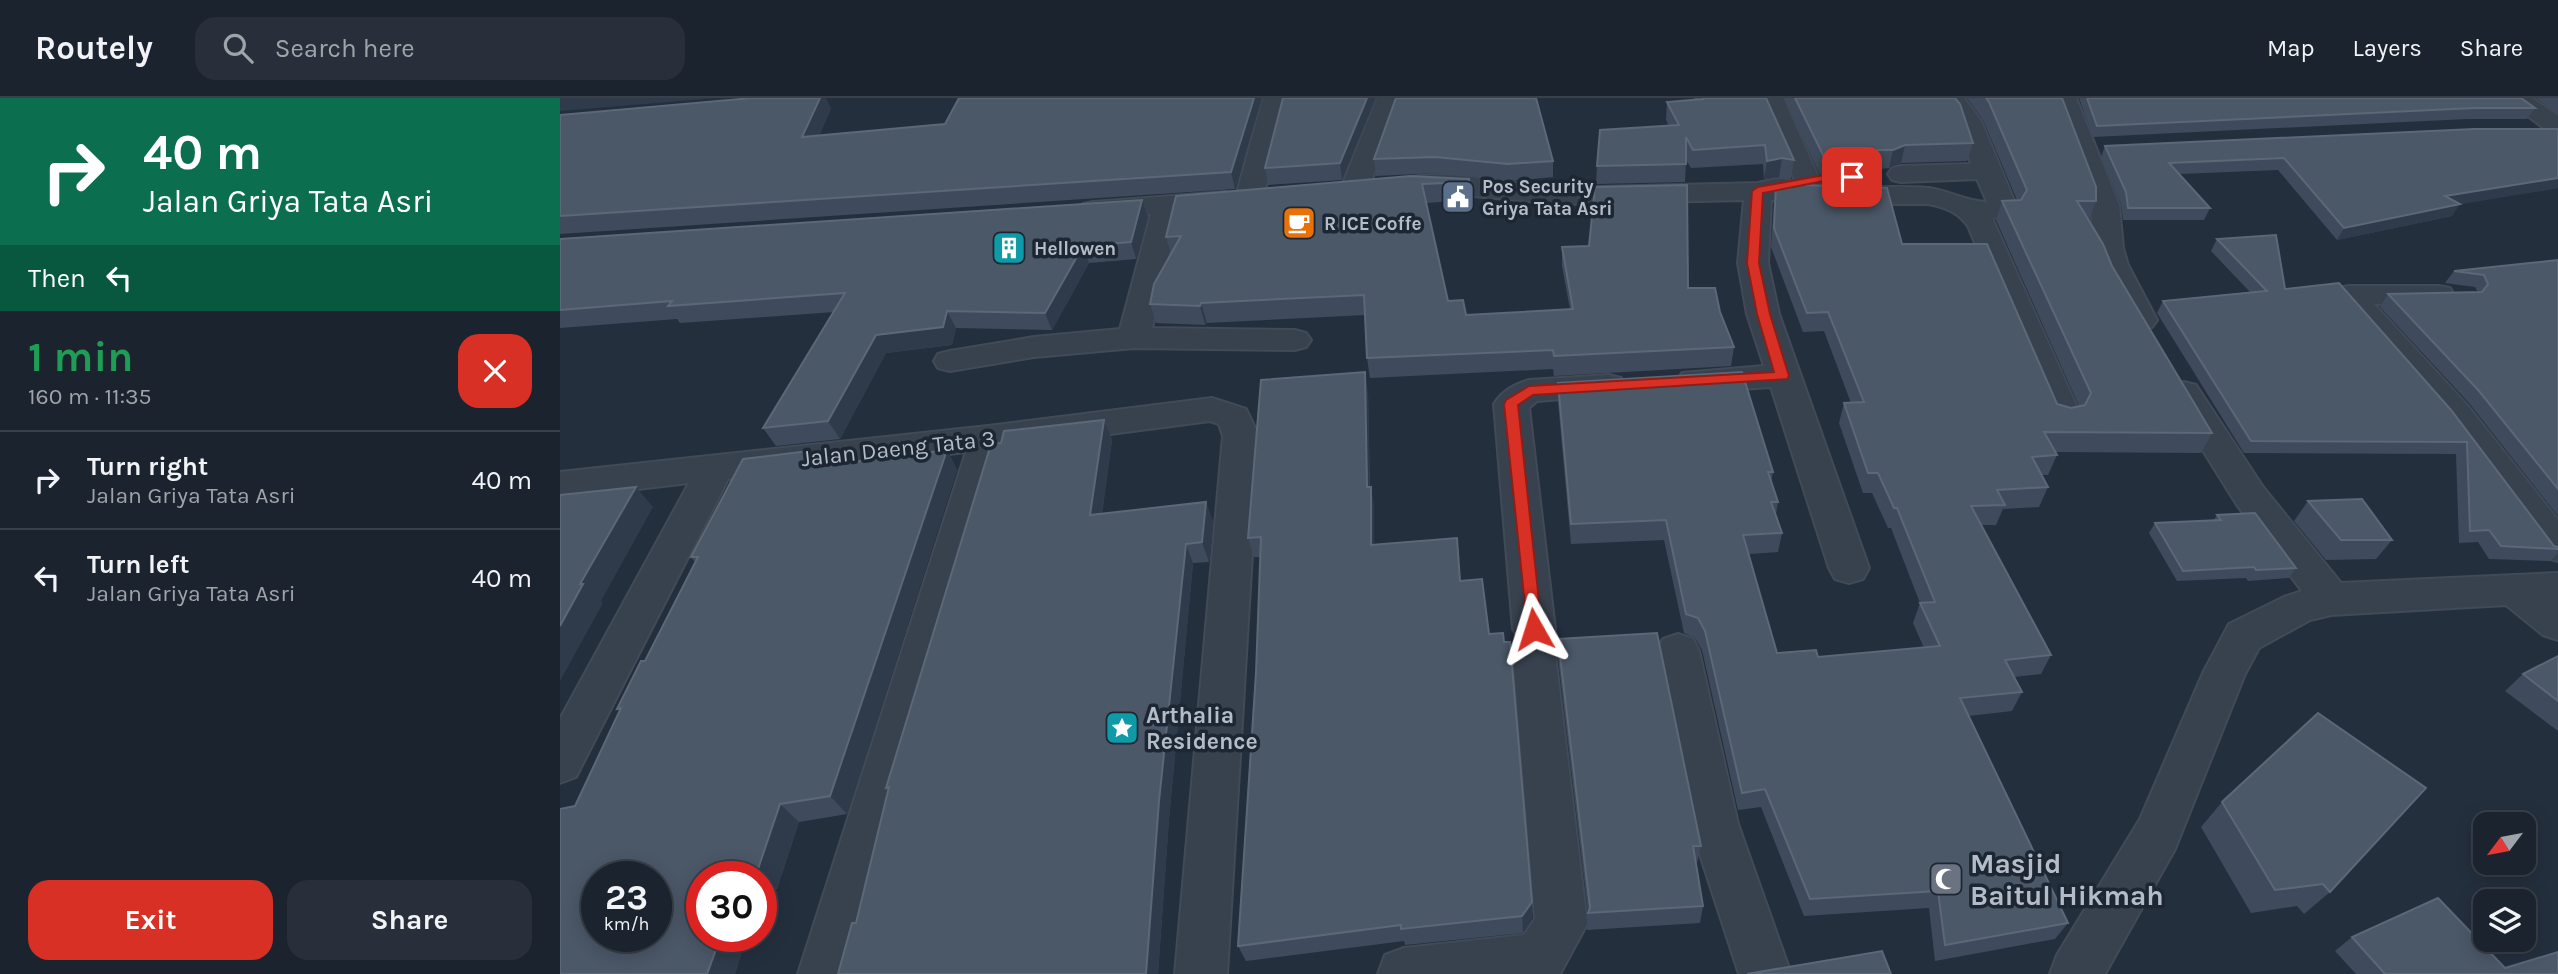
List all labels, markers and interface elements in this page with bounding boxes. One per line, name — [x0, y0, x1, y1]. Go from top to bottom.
search box — [195, 17, 685, 80]
text: Routely — [35, 29, 153, 67]
icon: search — [219, 29, 257, 67]
text: Search here — [275, 33, 415, 64]
text: Map — [2267, 34, 2315, 62]
text: Layers — [2353, 34, 2422, 62]
text: Share — [2460, 34, 2523, 62]
text: 40 m — [143, 124, 262, 181]
icon: right — [28, 126, 119, 217]
pin — [1822, 147, 1882, 207]
icon: arrive — [1833, 158, 1871, 196]
place label: Pos Security Griya Tata Asri — [1482, 176, 1612, 220]
public building icon: Pos Security Griya Tata Asri — [1439, 178, 1477, 216]
text: Jalan Griya Tata Asri — [143, 183, 433, 220]
cafe icon: R ICE Coffe — [1280, 204, 1318, 242]
place label: R ICE Coffe — [1324, 213, 1422, 235]
building icon: Hellowen — [990, 229, 1028, 267]
place label: Hellowen — [1034, 238, 1116, 260]
icon: left — [100, 259, 138, 297]
text: Then — [28, 263, 86, 294]
text: 1 min — [28, 332, 133, 382]
button: close — [458, 334, 532, 408]
text: 160 m · 11:35 — [28, 383, 152, 410]
street label: Jalan Daeng Tata 3 — [800, 425, 996, 472]
text: Turn right — [87, 451, 208, 482]
icon: right — [28, 461, 66, 499]
text: 40 m — [472, 465, 532, 496]
text: Jalan Griya Tata Asri — [87, 482, 296, 509]
text: Turn left — [87, 549, 189, 580]
icon: left — [28, 559, 66, 597]
text: 40 m — [472, 563, 532, 594]
text: Jalan Griya Tata Asri — [87, 580, 296, 607]
position arrow — [1497, 592, 1571, 666]
place label: Arthalia Residence — [1146, 702, 1258, 755]
place icon: Arthalia Residence — [1103, 709, 1141, 747]
north arrow — [2473, 812, 2536, 875]
map controls — [2473, 812, 2536, 952]
place label: Masjid Baitul Hikmah — [1970, 847, 2164, 912]
mosque icon: Masjid Baitul Hikmah — [1927, 860, 1965, 898]
speed limit sign: 30 — [686, 861, 777, 952]
text: 23 — [605, 877, 648, 918]
button: Exit — [28, 880, 273, 960]
button: Share — [287, 880, 532, 960]
button: layers — [2473, 889, 2536, 952]
text: km/h — [604, 913, 649, 935]

